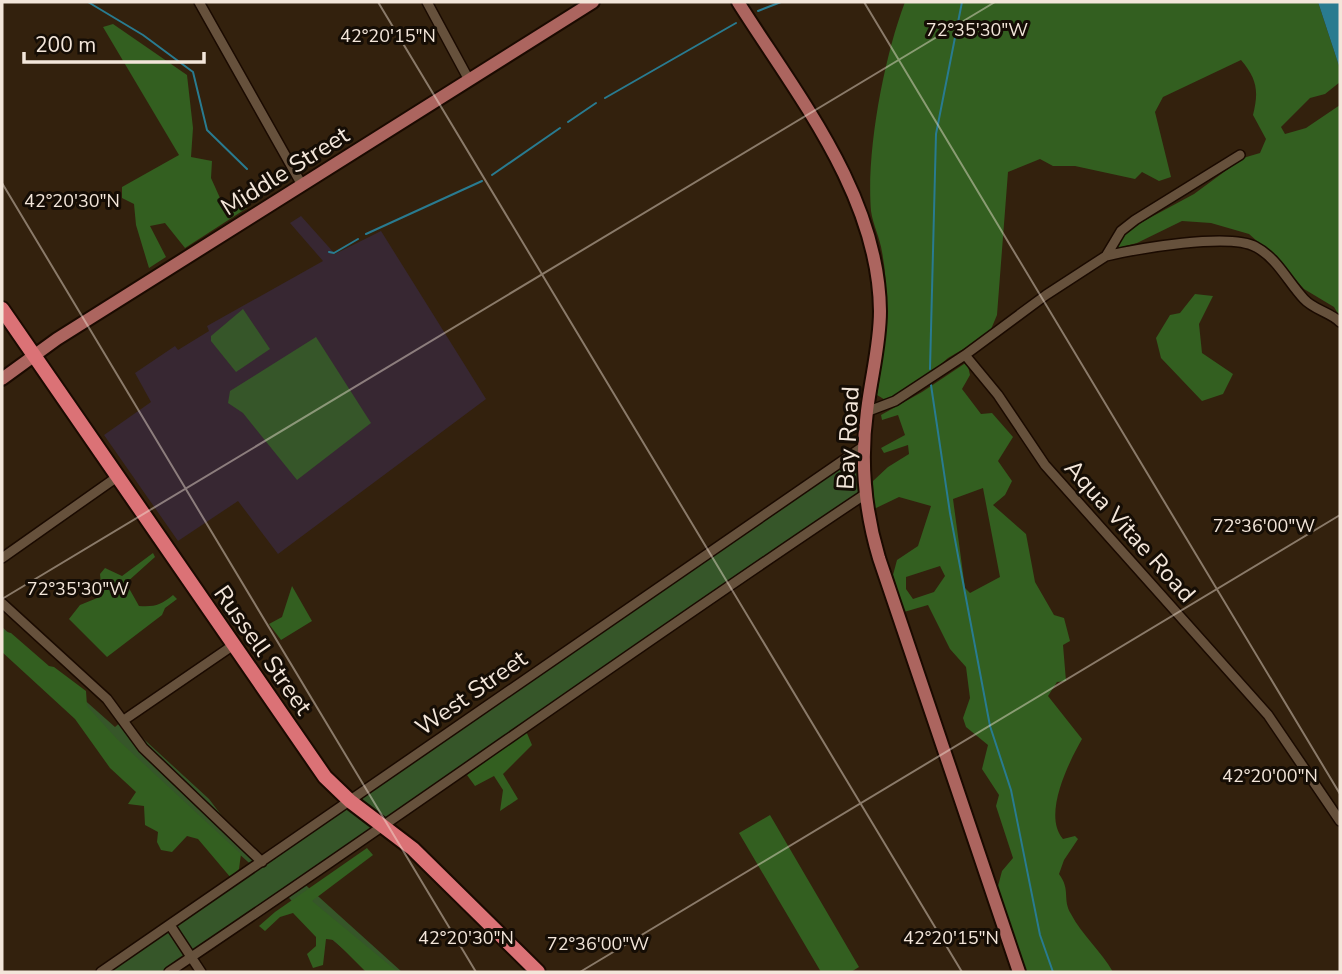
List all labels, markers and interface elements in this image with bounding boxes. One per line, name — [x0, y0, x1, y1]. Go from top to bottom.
text: 72°35'30"W — [926, 18, 1028, 42]
scale bar — [24, 21, 205, 65]
text: 42°20'15"N — [340, 24, 436, 48]
text: 200 m — [35, 31, 96, 59]
street label: Middle Street — [215, 119, 356, 223]
text: 42°20'30"N — [24, 189, 120, 213]
street label: Bay Road — [829, 386, 867, 490]
street label: Aqua Vitae Road — [1057, 453, 1203, 609]
text: 72°36'00"W — [1213, 514, 1315, 538]
text: 72°35'30"W — [27, 577, 129, 601]
street label: Russell Street — [207, 579, 320, 722]
street label: West Street — [409, 642, 534, 743]
text: 42°20'00"N — [1222, 764, 1318, 788]
text: 42°20'30"N — [418, 926, 514, 950]
text: 42°20'15"N — [903, 926, 999, 950]
text: 72°36'00"W — [547, 932, 649, 956]

